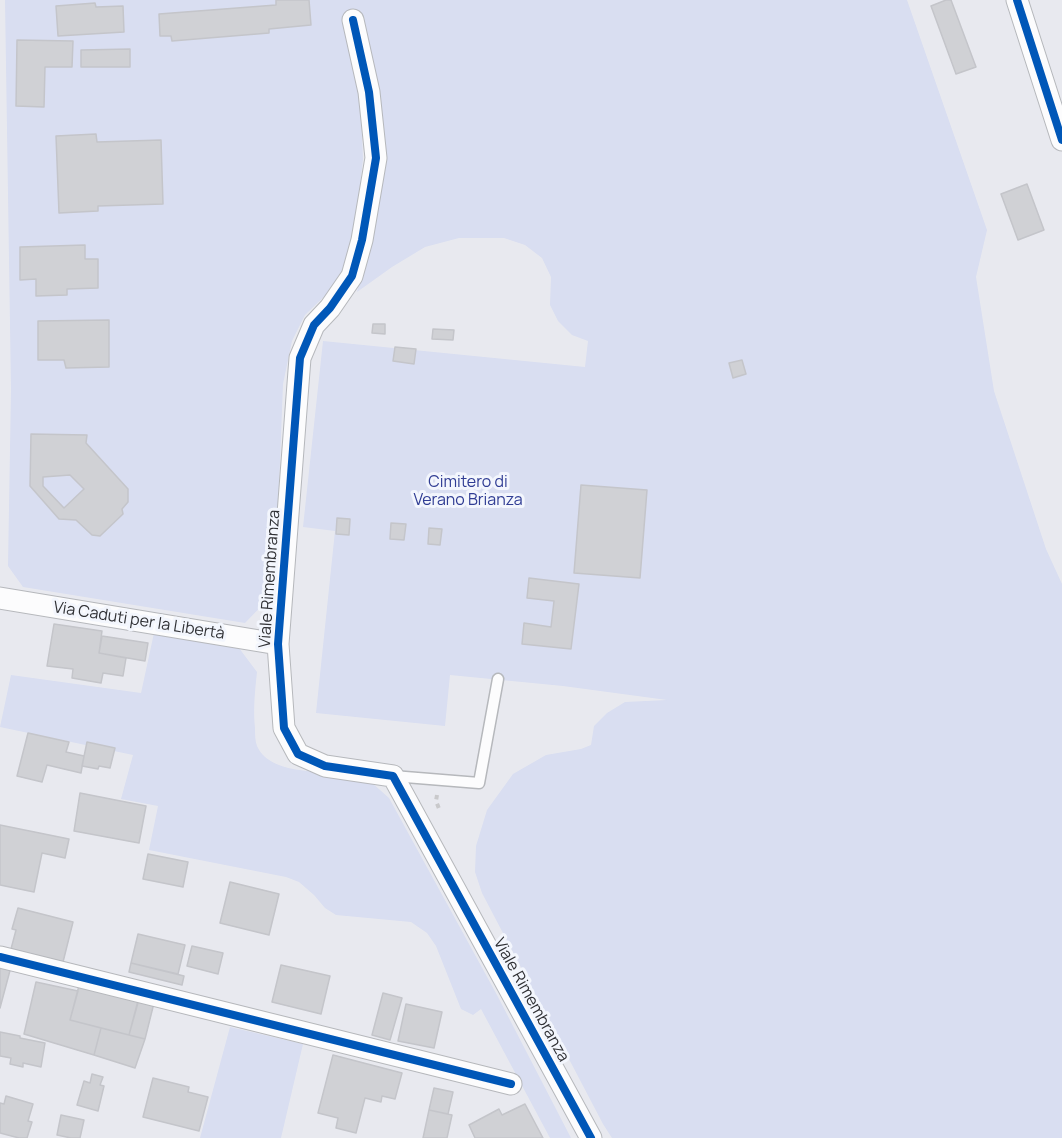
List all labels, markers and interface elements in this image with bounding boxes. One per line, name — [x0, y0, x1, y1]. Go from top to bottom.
park label: Cimitero di Verano Brianza — [413, 473, 523, 511]
street label: Viale Rimembranza — [256, 509, 284, 649]
street label: Via Caduti per la Libertà — [52, 598, 226, 644]
street label: Viale Rimembranza — [489, 935, 573, 1065]

